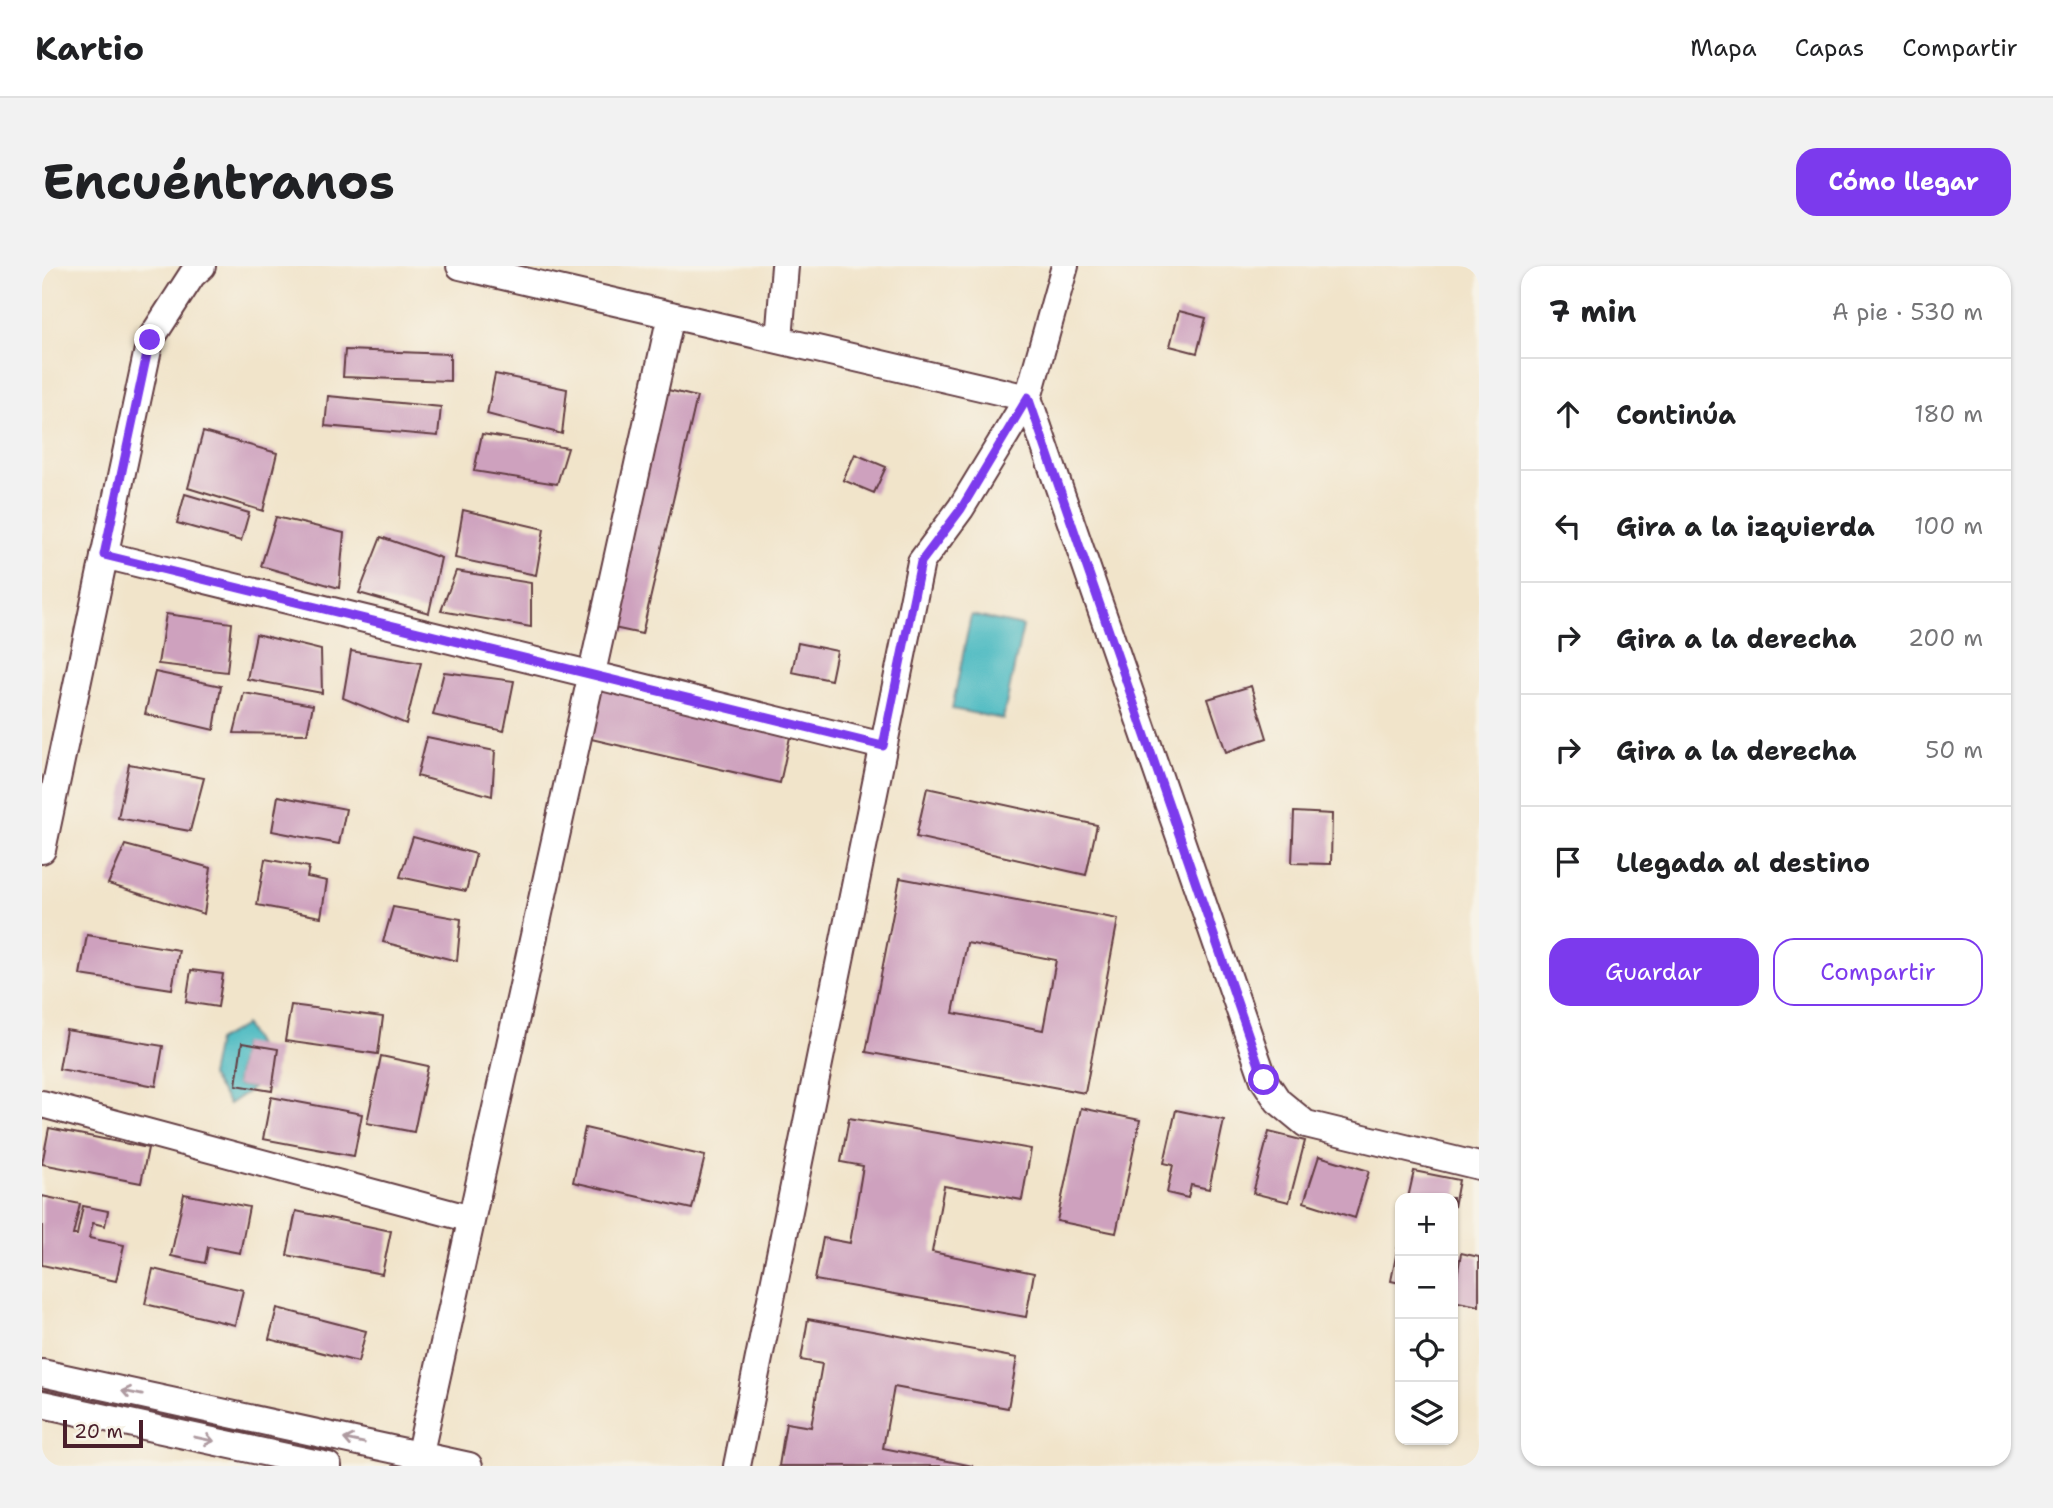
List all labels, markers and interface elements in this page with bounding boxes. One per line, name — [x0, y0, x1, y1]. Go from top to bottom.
text: Kartio — [35, 26, 144, 71]
text: Mapa — [1690, 32, 1757, 64]
text: Capas — [1795, 32, 1864, 64]
text: Compartir — [1902, 32, 2018, 64]
button: Cómo llegar — [1796, 148, 2011, 216]
text: Encuéntranos — [42, 149, 395, 215]
text: 7 min — [1549, 291, 1636, 332]
text: A pie · 530 m — [1832, 297, 1983, 327]
route end — [134, 324, 165, 355]
icon: ahead — [1549, 395, 1587, 433]
text: Continúa — [1616, 397, 1736, 432]
text: 180 m — [1914, 399, 1983, 429]
icon: left — [1549, 507, 1587, 545]
text: Gira a la izquierda — [1616, 509, 1875, 544]
text: 100 m — [1914, 511, 1983, 541]
icon: right — [1549, 619, 1587, 657]
text: Gira a la derecha — [1616, 621, 1857, 656]
text: 200 m — [1908, 623, 1983, 653]
icon: right — [1549, 731, 1587, 769]
text: Gira a la derecha — [1616, 733, 1857, 768]
text: 50 m — [1925, 735, 1983, 765]
icon: arrive — [1549, 843, 1587, 881]
text: Llegada al destino — [1616, 845, 1870, 880]
button: Guardar — [1549, 938, 1759, 1006]
button: Compartir — [1773, 938, 1983, 1006]
route start — [1248, 1064, 1279, 1095]
map controls — [1395, 1193, 1458, 1445]
button: + — [1395, 1193, 1458, 1256]
button: − — [1395, 1256, 1458, 1319]
button: locate — [1395, 1319, 1458, 1382]
button: layers — [1395, 1382, 1458, 1445]
one-way arrow — [121, 1385, 144, 1399]
scale bar — [63, 1417, 144, 1449]
text: 20 m — [74, 1419, 123, 1444]
one-way arrow — [192, 1433, 215, 1447]
one-way arrow — [343, 1434, 366, 1447]

